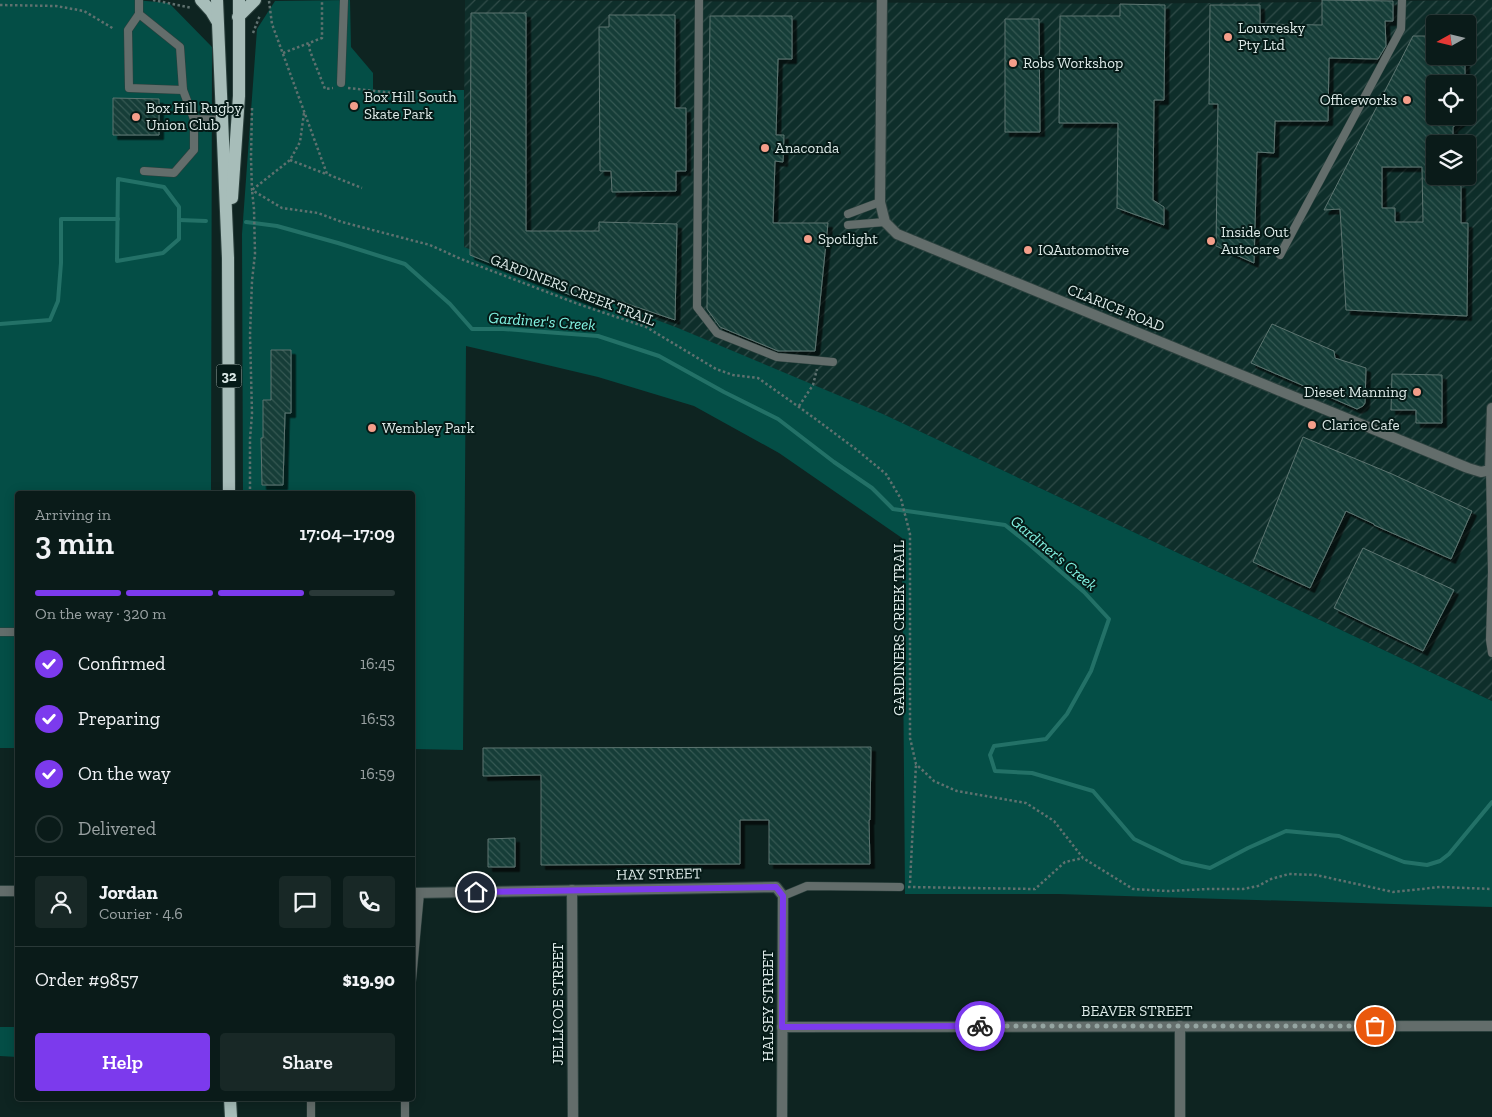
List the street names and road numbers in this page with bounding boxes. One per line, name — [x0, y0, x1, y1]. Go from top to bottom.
street label: GARDINERS CREEK TRAIL — [488, 250, 658, 330]
street label: CLARICE ROAD — [1065, 280, 1167, 336]
road number: 32 — [216, 364, 242, 388]
street label: GARDINERS CREEK TRAIL — [890, 540, 908, 716]
street label: HAY STREET — [616, 864, 702, 884]
street label: JELLICOE STREET — [549, 943, 567, 1065]
street label: HALSEY STREET — [759, 950, 777, 1062]
street label: BEAVER STREET — [1081, 1002, 1193, 1020]

